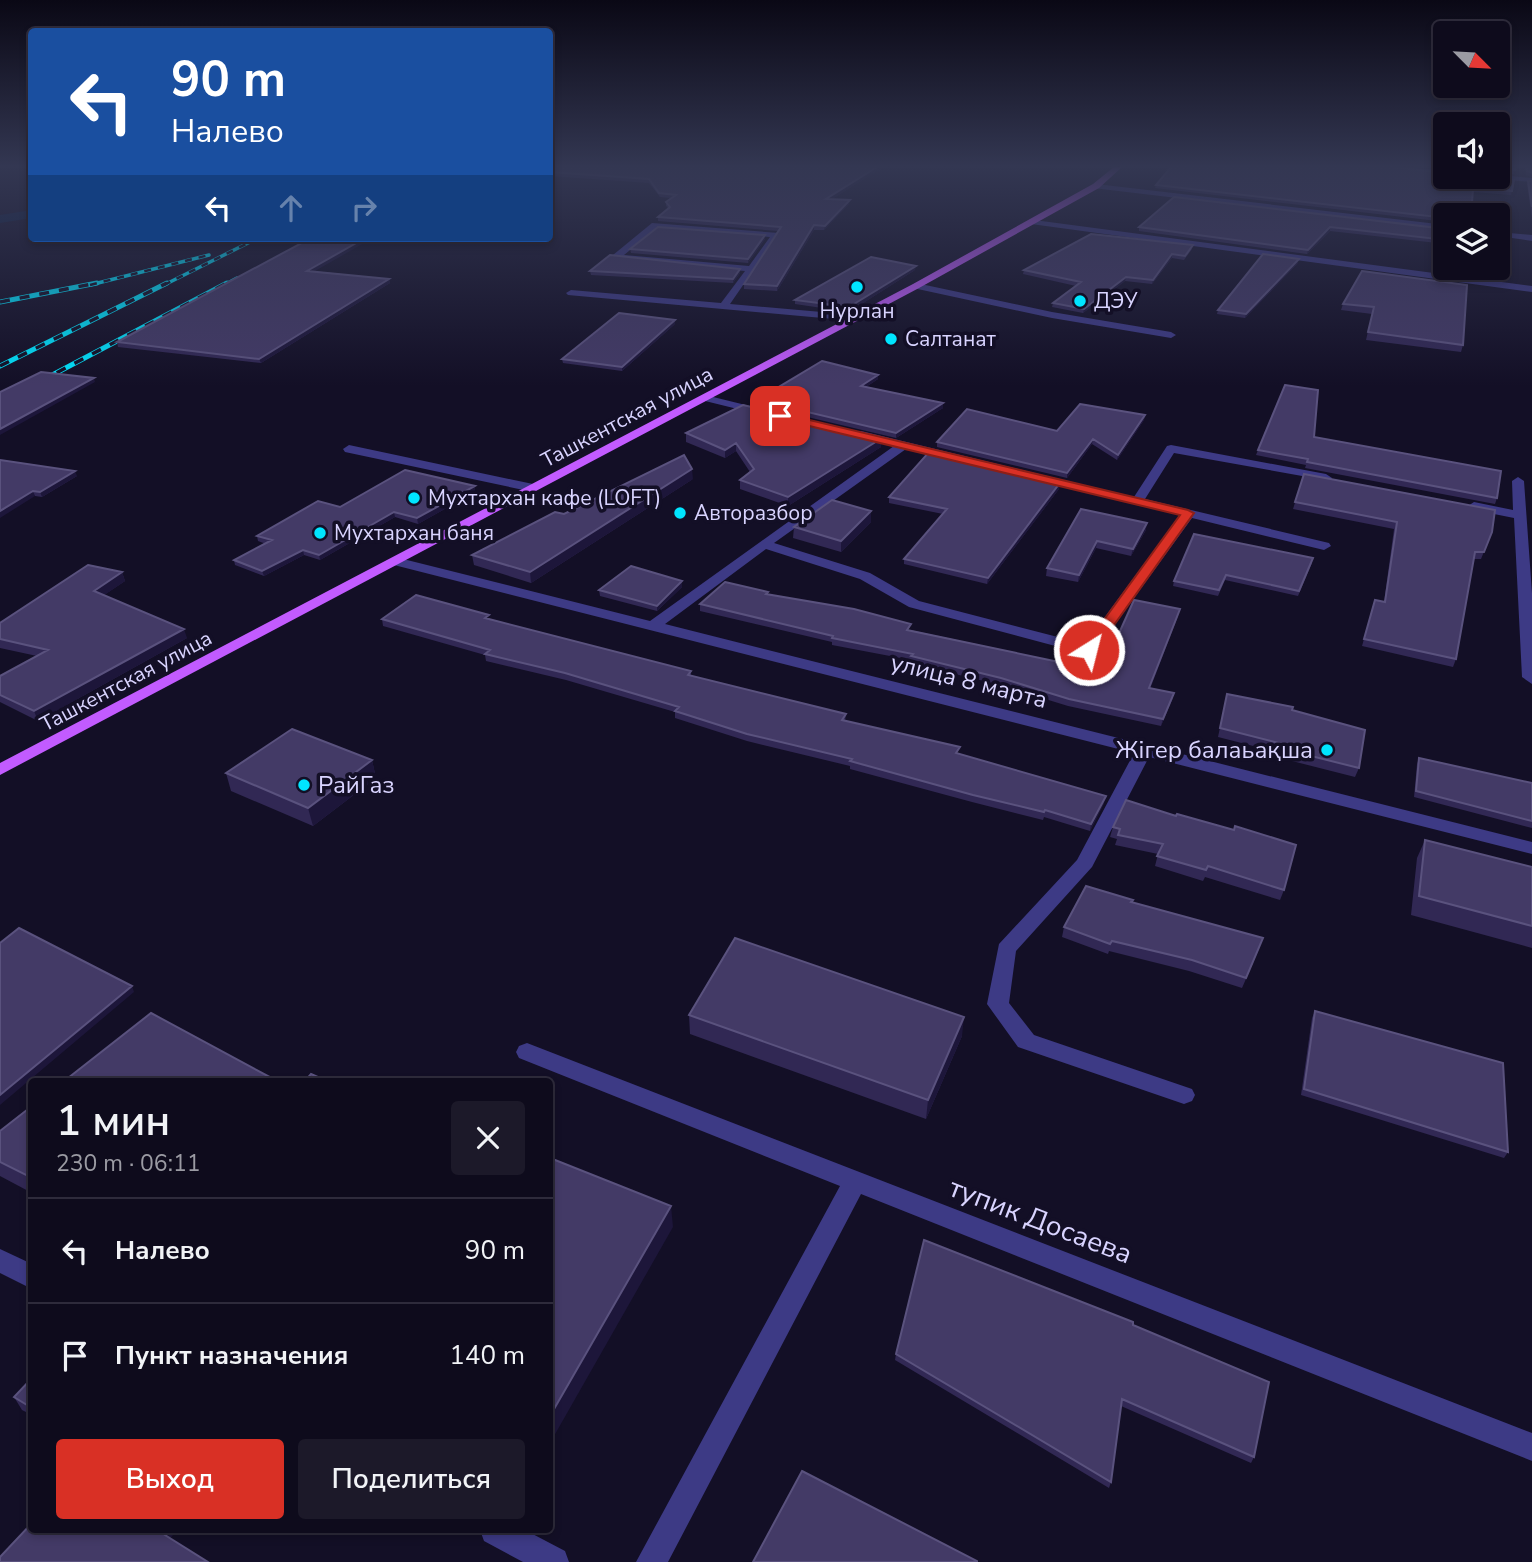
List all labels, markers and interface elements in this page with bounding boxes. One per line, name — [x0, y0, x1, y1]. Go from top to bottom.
north arrow — [1433, 21, 1510, 98]
map controls — [1433, 21, 1510, 280]
text: 90 m — [171, 46, 286, 113]
icon: left — [56, 56, 147, 147]
text: Налево — [171, 110, 284, 153]
button: sound — [1433, 112, 1510, 189]
icon: left — [199, 189, 237, 227]
icon: ahead — [272, 189, 310, 227]
icon: right — [345, 189, 383, 227]
button: layers — [1433, 203, 1510, 280]
marker: Нурлан — [849, 279, 865, 295]
place label: ДЭУ — [1094, 287, 1138, 315]
marker: ДЭУ — [1072, 293, 1088, 309]
place label: Нурлан — [820, 297, 894, 325]
place label: Салтанат — [905, 325, 997, 353]
marker: Салтанат — [883, 331, 899, 347]
street label: Ташкентская улица — [536, 360, 718, 474]
pin — [750, 386, 810, 446]
icon: arrive — [761, 397, 799, 435]
place label: Мухтархан кафе (LOFT) — [428, 484, 661, 512]
marker: Мухтархан кафе (LOFT) — [406, 490, 422, 506]
place label: Авторазбор — [694, 499, 813, 527]
marker: Авторазбор — [672, 505, 688, 521]
place label: Мухтархан баня — [334, 519, 494, 547]
marker: Мухтархан баня — [312, 525, 328, 541]
position arrow — [1052, 613, 1126, 687]
street label: Ташкентская улица — [35, 624, 217, 738]
street label: улица 8 марта — [887, 646, 1051, 716]
place label: Жігер балаьақша — [1115, 734, 1313, 766]
marker: Жігер балаьақша — [1319, 742, 1335, 758]
place label: РайГаз — [318, 769, 394, 801]
marker: РайГаз — [296, 777, 312, 793]
text: 1 мин — [56, 1093, 170, 1150]
button: close — [451, 1101, 525, 1175]
text: 230 m · 06:11 — [56, 1148, 201, 1179]
street label: тупик Досаева — [944, 1169, 1138, 1273]
icon: left — [56, 1232, 94, 1270]
text: Налево — [115, 1233, 210, 1268]
text: 90 m — [465, 1233, 525, 1268]
icon: arrive — [56, 1337, 94, 1375]
text: Пункт назначения — [115, 1338, 348, 1373]
text: 140 m — [449, 1338, 525, 1373]
button: Выход — [56, 1439, 284, 1519]
button: Поделиться — [298, 1439, 525, 1519]

